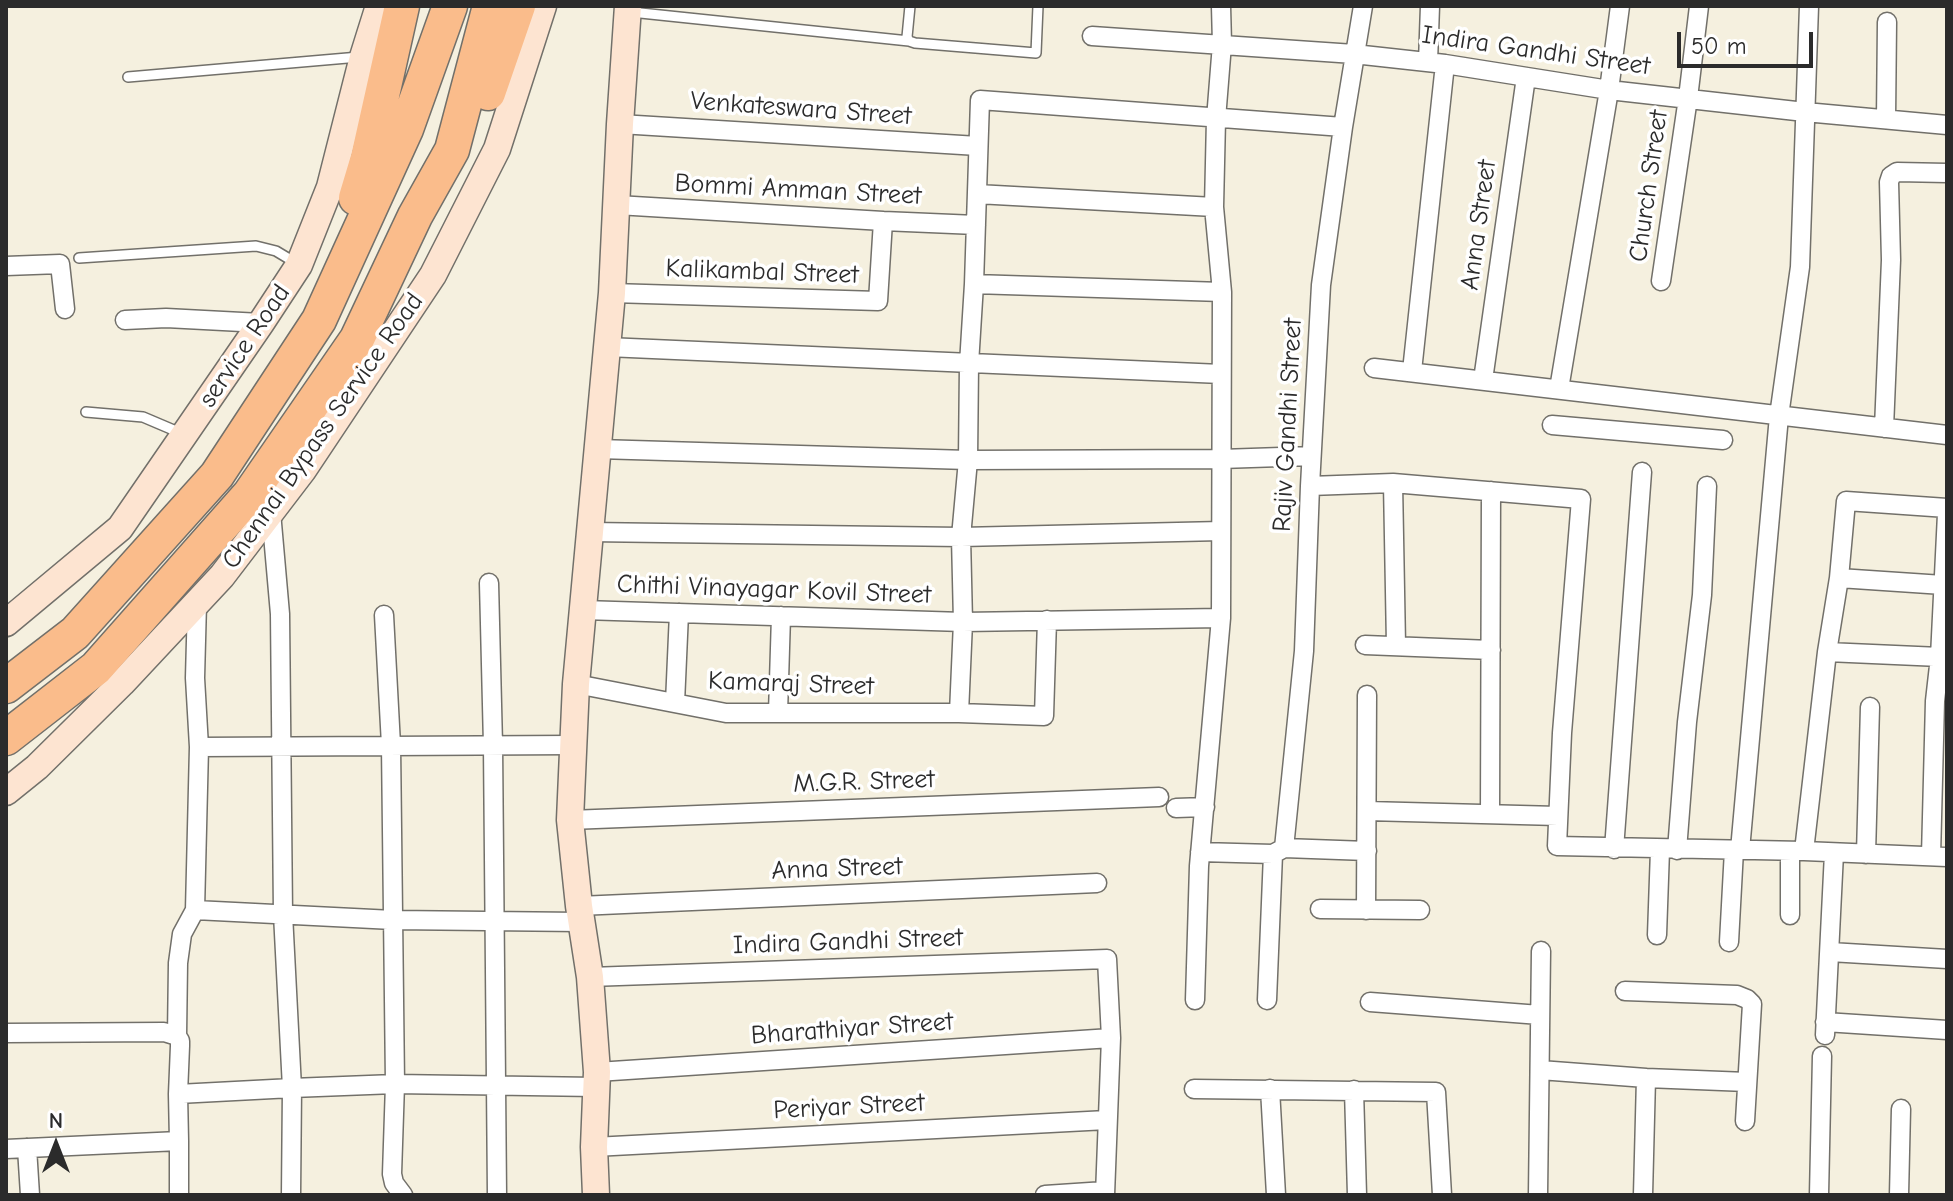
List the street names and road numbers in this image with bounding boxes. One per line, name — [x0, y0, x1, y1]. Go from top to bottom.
street label: Indira Gandhi Street — [1420, 20, 1652, 82]
street label: Venkateswara Street — [690, 86, 912, 132]
street label: Church Street — [1623, 108, 1675, 264]
street label: Anna Street — [1454, 158, 1504, 292]
street label: Bommi Amman Street — [674, 168, 922, 212]
street label: Kalikambal Street — [665, 253, 859, 291]
street label: service Road — [193, 279, 297, 413]
street label: Chennai Bypass Service Road — [216, 287, 430, 575]
street label: Rajiv Gandhi Street — [1267, 317, 1309, 533]
street label: Chithi Vinayagar Kovil Street — [616, 569, 932, 611]
street label: Kamaraj Street — [707, 666, 875, 702]
street label: M.G.R. Street — [793, 764, 935, 800]
street label: Anna Street — [771, 851, 903, 887]
street label: Indira Gandhi Street — [733, 922, 963, 962]
street label: Bharathiyar Street — [750, 1006, 954, 1052]
street label: Periyar Street — [773, 1087, 925, 1127]

